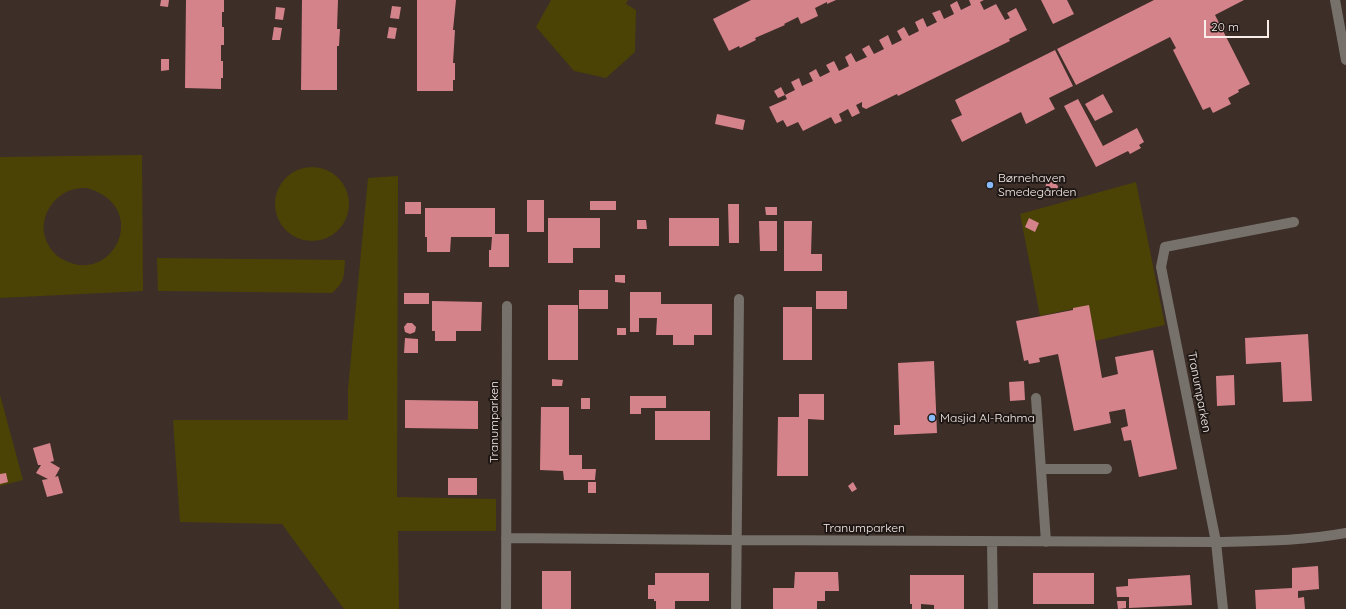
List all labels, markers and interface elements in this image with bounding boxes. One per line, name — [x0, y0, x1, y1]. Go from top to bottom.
scale bar — [1206, 12, 1271, 38]
text: 20 m — [1211, 19, 1239, 34]
place label: Børnehaven Smedegården — [998, 171, 1077, 199]
marker: Børnehaven Smedegården — [985, 180, 995, 190]
street label: Tranumparken — [1184, 350, 1214, 434]
street label: Tranumparken — [487, 381, 501, 463]
place label: Masjid Al-Rahma — [940, 411, 1035, 425]
marker: Masjid Al-Rahma — [927, 413, 937, 423]
street label: Tranumparken — [823, 521, 905, 535]

